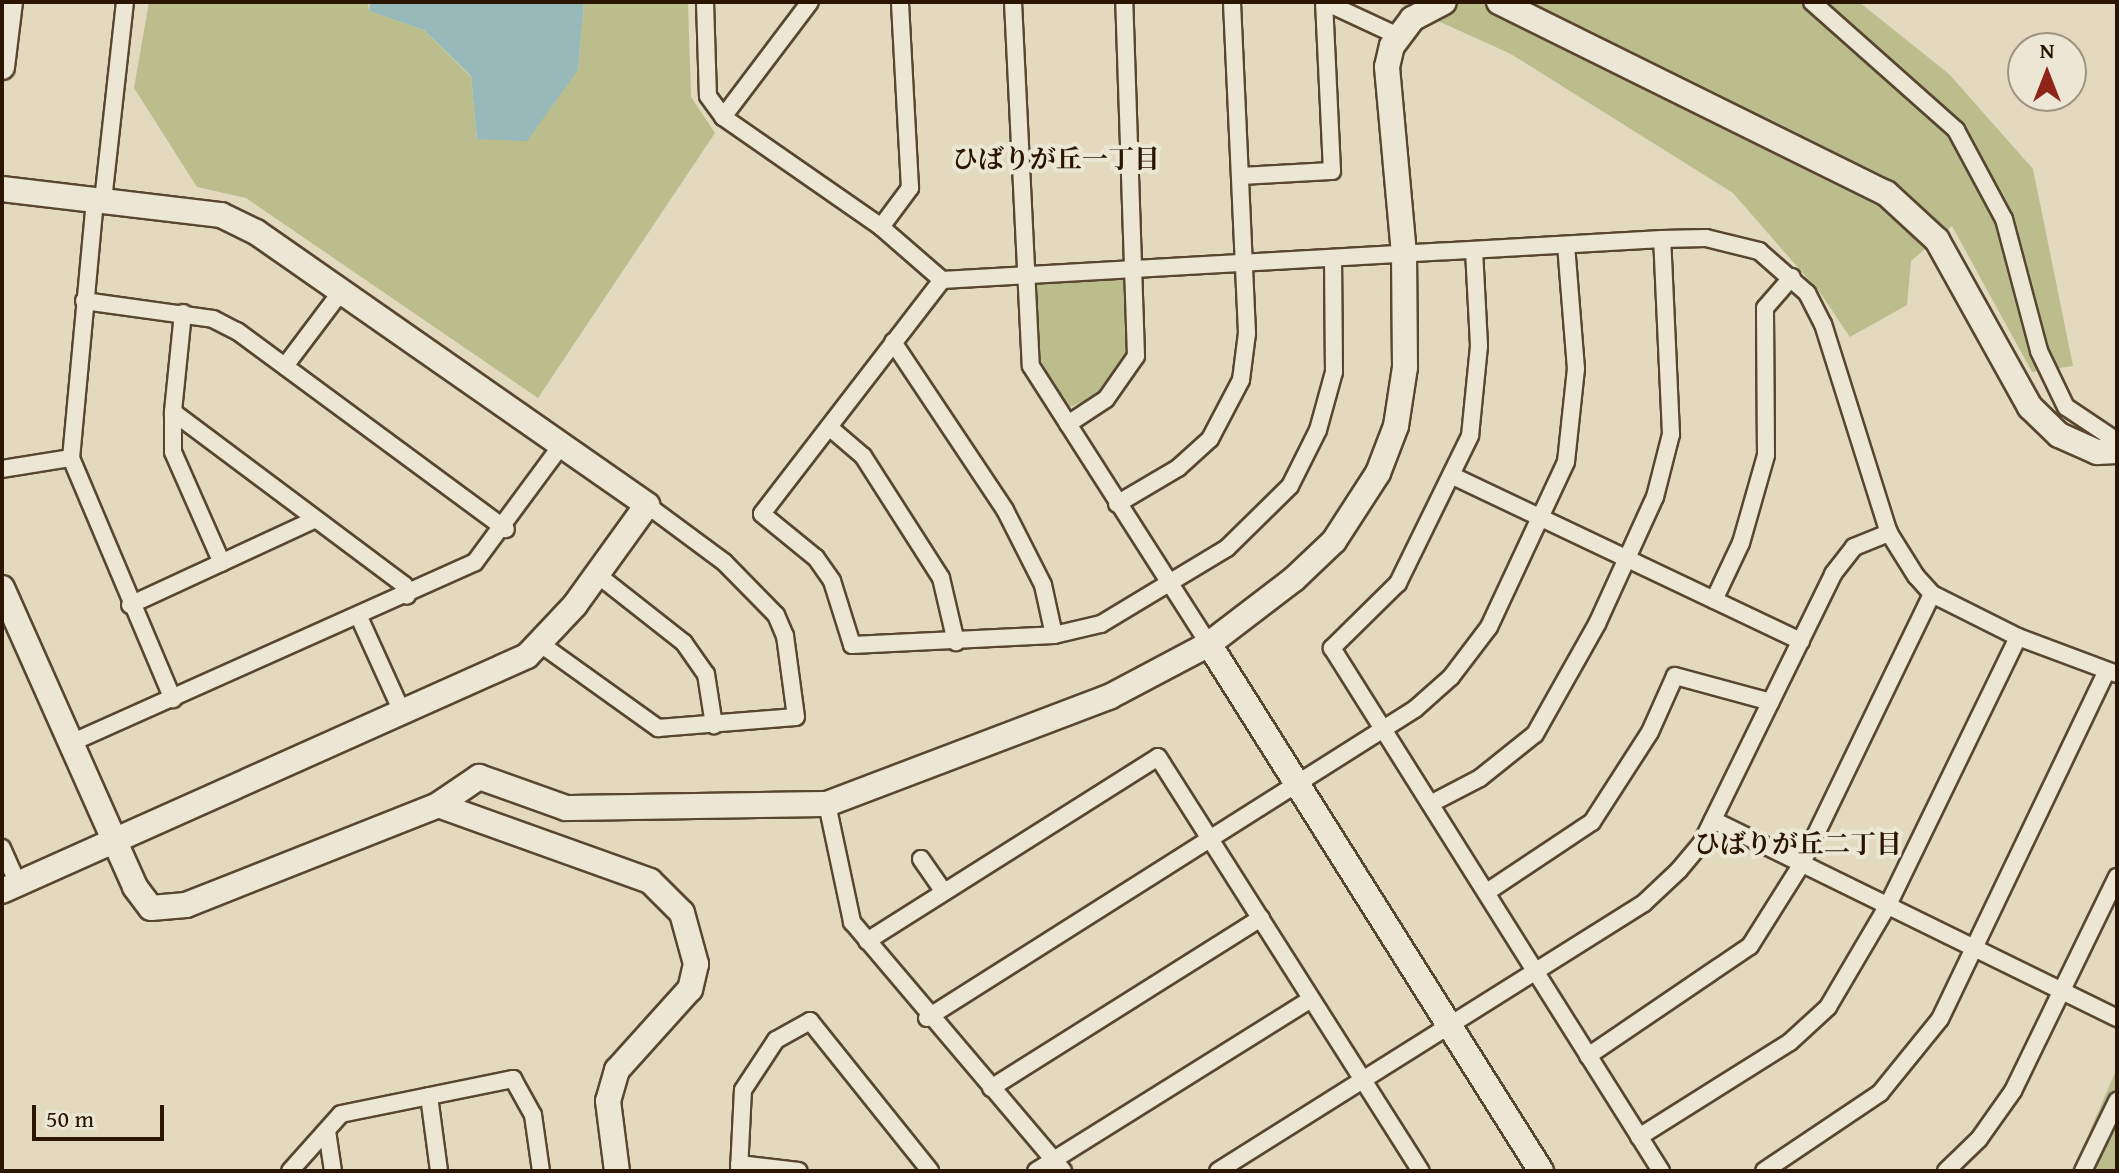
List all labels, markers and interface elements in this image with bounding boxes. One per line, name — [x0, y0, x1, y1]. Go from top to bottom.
north arrow — [2007, 32, 2087, 112]
text: N — [2040, 34, 2054, 66]
district label: ひばりが丘一丁目 — [952, 143, 1160, 175]
district label: ひばりが丘二丁目 — [1694, 828, 1902, 860]
scale bar — [36, 1089, 168, 1139]
text: 50 m — [46, 1101, 94, 1136]

